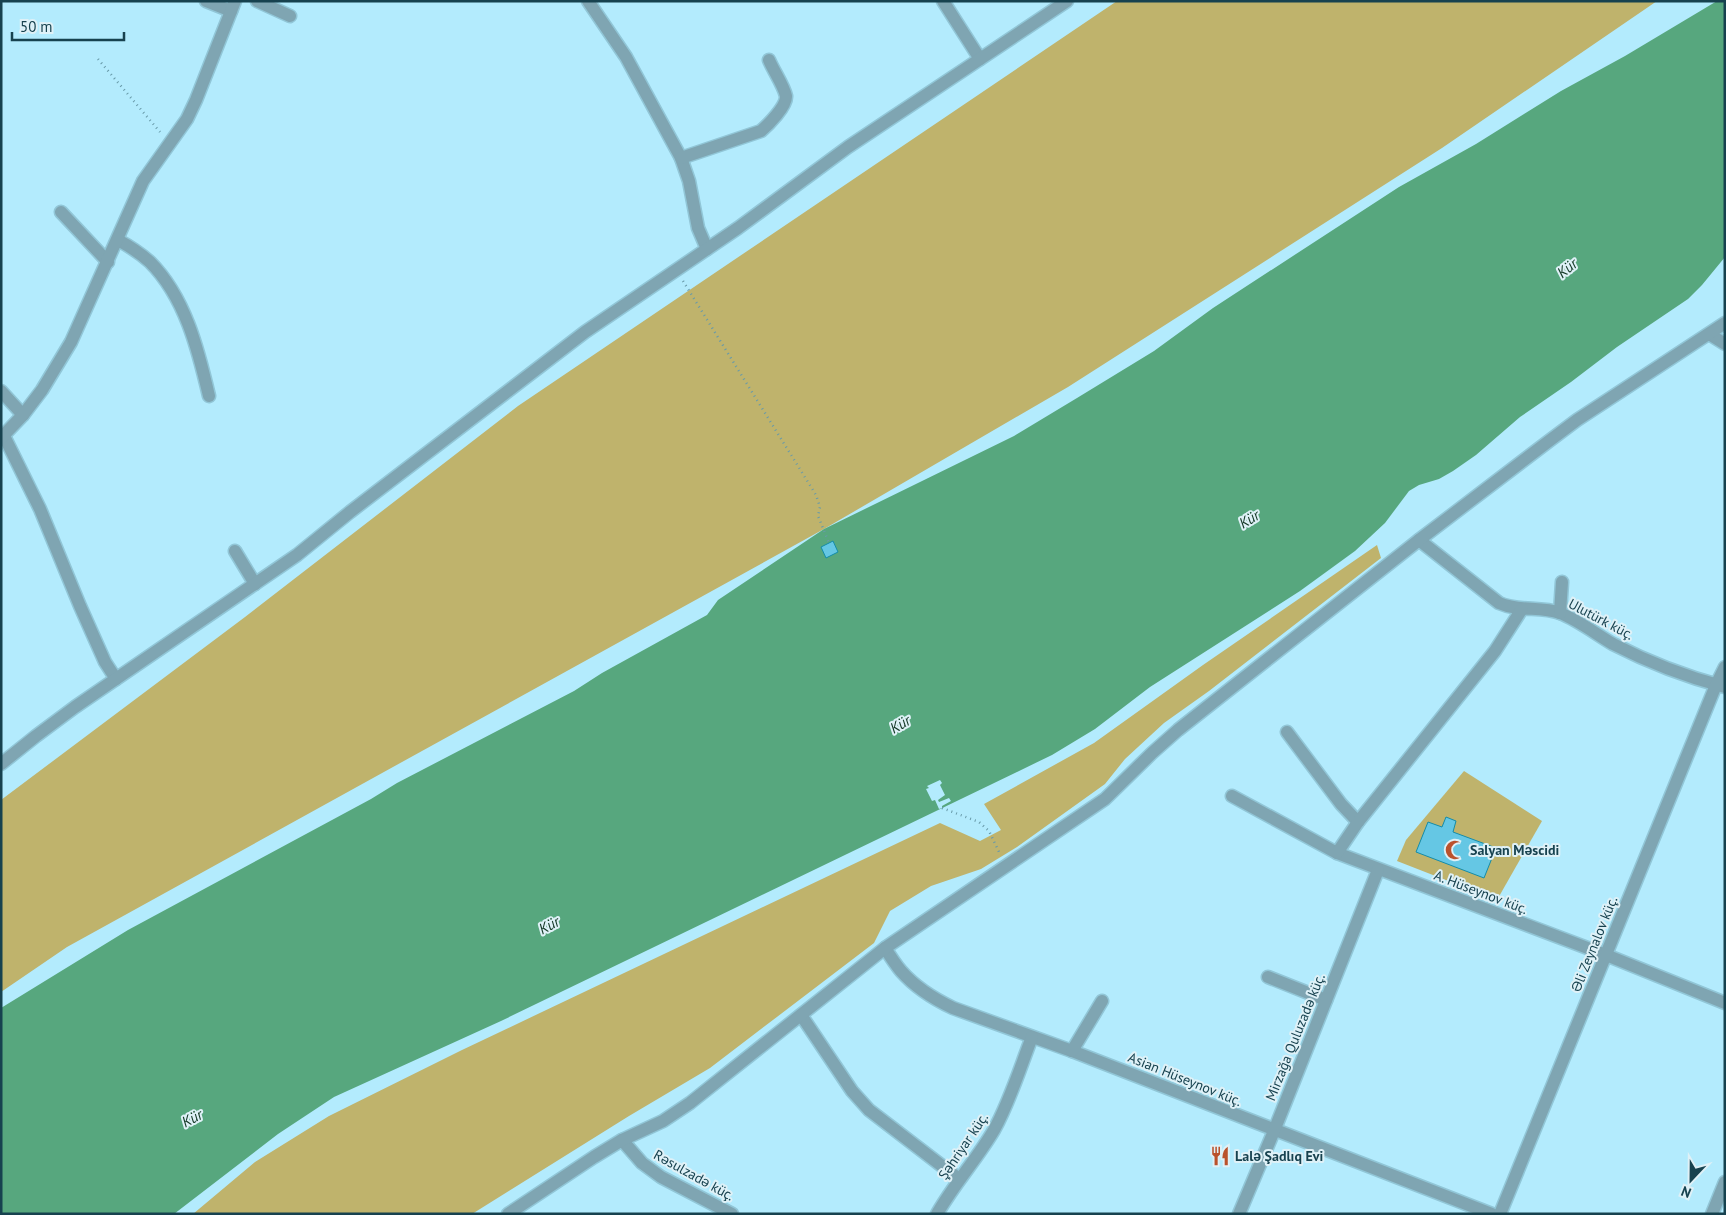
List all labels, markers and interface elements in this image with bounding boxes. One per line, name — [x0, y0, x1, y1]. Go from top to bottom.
scale bar — [12, 10, 125, 42]
text: 50 m — [20, 17, 53, 36]
water label: Kür — [1553, 253, 1582, 282]
water label: Kür — [1235, 505, 1264, 533]
street label: Ulutürk küç. — [1565, 594, 1637, 644]
water label: Kür — [886, 710, 915, 737]
mosque icon: Salyan Məscidi — [1444, 839, 1466, 861]
place label: Salyan Məscidi — [1470, 841, 1560, 859]
street label: A. Hüseynov küç. — [1432, 866, 1530, 918]
street label: Əli Zeynalov küç. — [1567, 894, 1621, 994]
water label: Kür — [535, 911, 564, 938]
street label: Mirzağa Quluzadə küç. — [1261, 971, 1329, 1103]
street label: Asian Hüseynov küç. — [1126, 1048, 1244, 1110]
water label: Kür — [178, 1104, 207, 1131]
street label: Şəhriyar küç. — [934, 1109, 992, 1183]
street label: Rəsulzadə küç. — [651, 1145, 737, 1205]
restaurant icon: Lalə Şadlıq Evi — [1209, 1145, 1231, 1167]
place label: Lalə Şadlıq Evi — [1235, 1147, 1323, 1165]
north arrow — [1666, 1155, 1716, 1205]
text: N — [1678, 1182, 1694, 1202]

